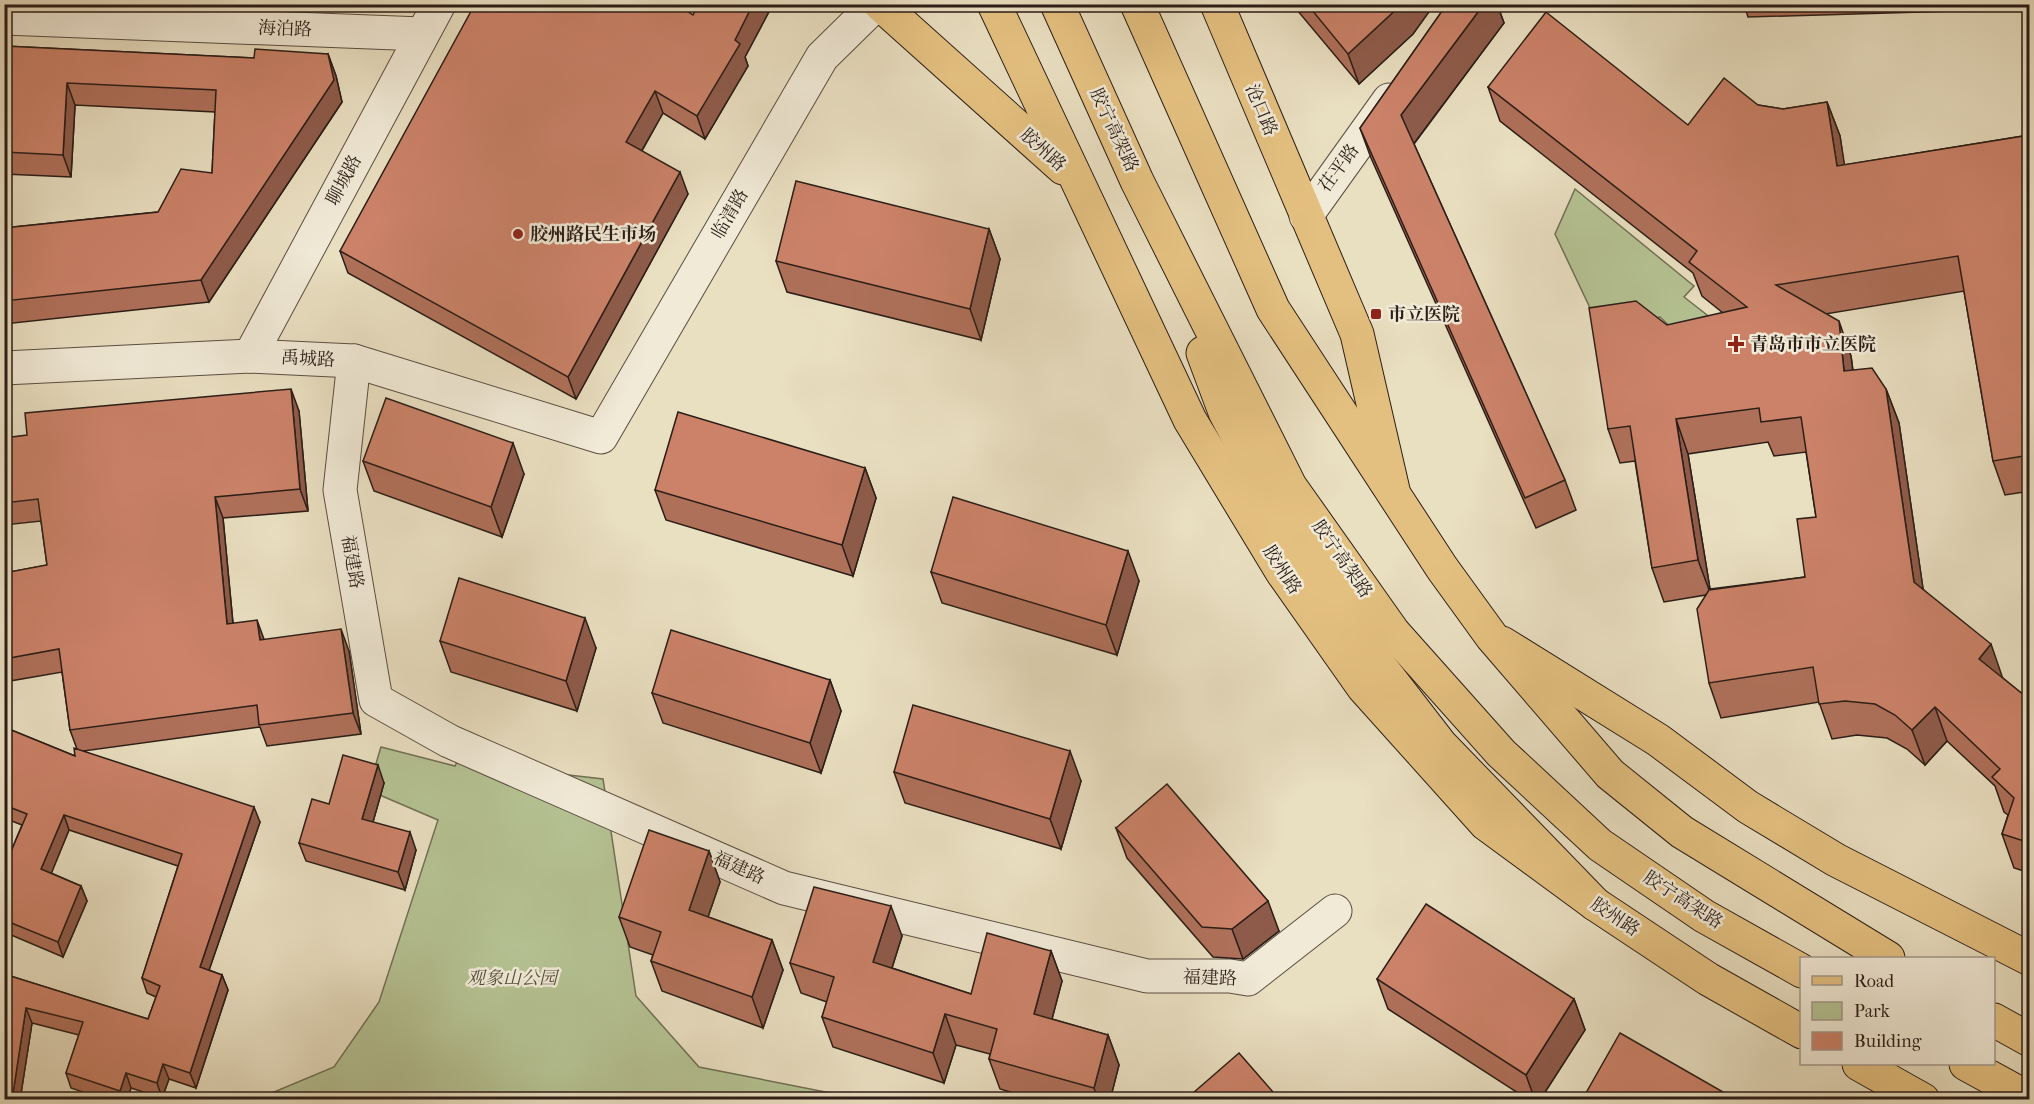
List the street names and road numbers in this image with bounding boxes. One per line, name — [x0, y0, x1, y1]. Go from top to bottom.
street label: 海泊路 — [258, 18, 312, 40]
street label: 沧口路 — [1241, 81, 1281, 139]
street label: 胶宁高架路 — [1085, 85, 1143, 175]
street label: 胶州路 — [1016, 124, 1070, 176]
street label: 茌平路 — [1315, 140, 1363, 196]
street label: 聊城路 — [322, 151, 366, 209]
street label: 临清路 — [707, 185, 753, 243]
street label: 禹城路 — [280, 347, 336, 371]
street label: 胶宁高架路 — [1308, 516, 1376, 602]
street label: 福建路 — [337, 534, 367, 590]
street label: 胶州路 — [1258, 542, 1306, 598]
street label: 福建路 — [710, 847, 768, 889]
street label: 胶宁高架路 — [1640, 867, 1726, 933]
street label: 胶州路 — [1587, 893, 1643, 941]
street label: 福建路 — [1183, 967, 1237, 989]

